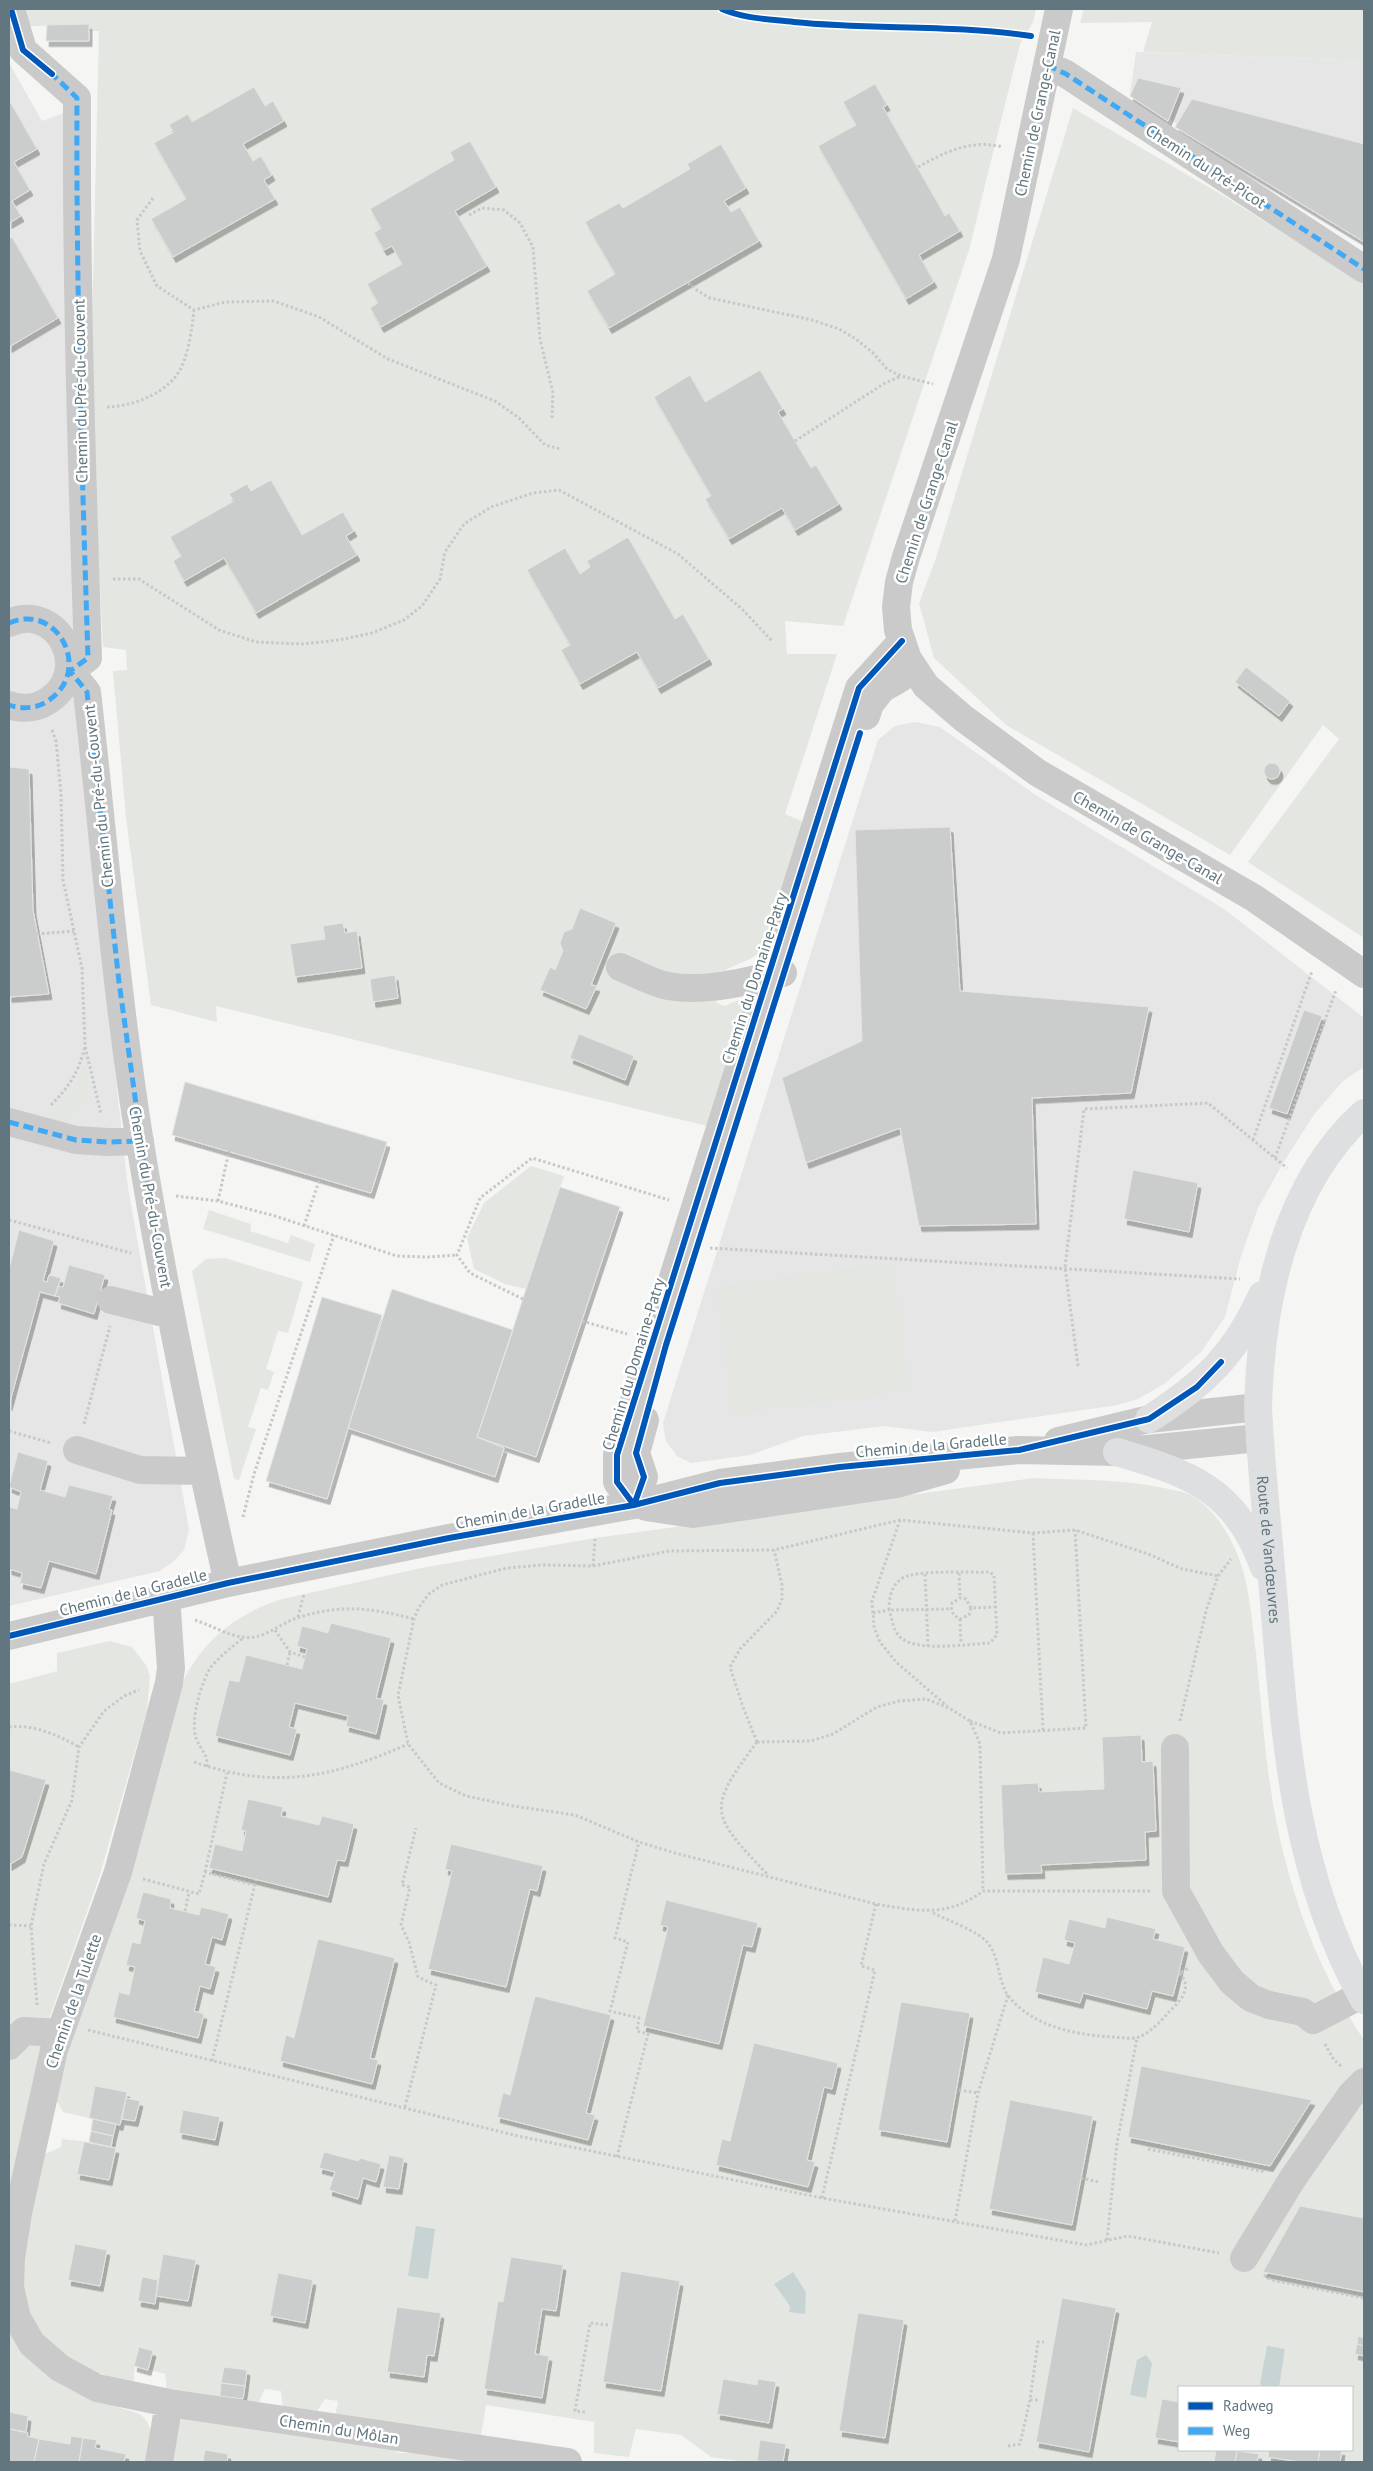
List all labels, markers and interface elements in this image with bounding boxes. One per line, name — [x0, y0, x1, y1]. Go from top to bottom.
street label: Chemin de Grange-Canal — [1010, 28, 1065, 198]
street label: Chemin du Pré-Picot — [1142, 120, 1270, 213]
street label: Chemin du Pré-du-Couvent — [68, 298, 92, 483]
street label: Chemin de Grange-Canal — [890, 418, 962, 586]
street label: Chemin du Pré-du-Couvent — [78, 703, 118, 889]
street label: Chemin de Grange-Canal — [1069, 786, 1227, 888]
street label: Chemin du Domaine-Patry — [717, 889, 791, 1066]
street label: Chemin du Pré-du-Couvent — [125, 1105, 177, 1290]
street label: Chemin du Domaine-Patry — [597, 1275, 669, 1453]
street label: Chemin de la Gradelle — [855, 1428, 1007, 1462]
street label: Route de Vandœuvres — [1253, 1475, 1286, 1625]
street label: Chemin de la Gradelle — [454, 1487, 606, 1533]
street label: Chemin de la Gradelle — [57, 1564, 209, 1620]
street label: Chemin de la Tulette — [41, 1931, 105, 2071]
legend — [1178, 2386, 1353, 2451]
text: Radweg — [1223, 2396, 1274, 2415]
street label: Chemin du Môlan — [278, 2410, 400, 2448]
text: Weg — [1223, 2421, 1250, 2440]

